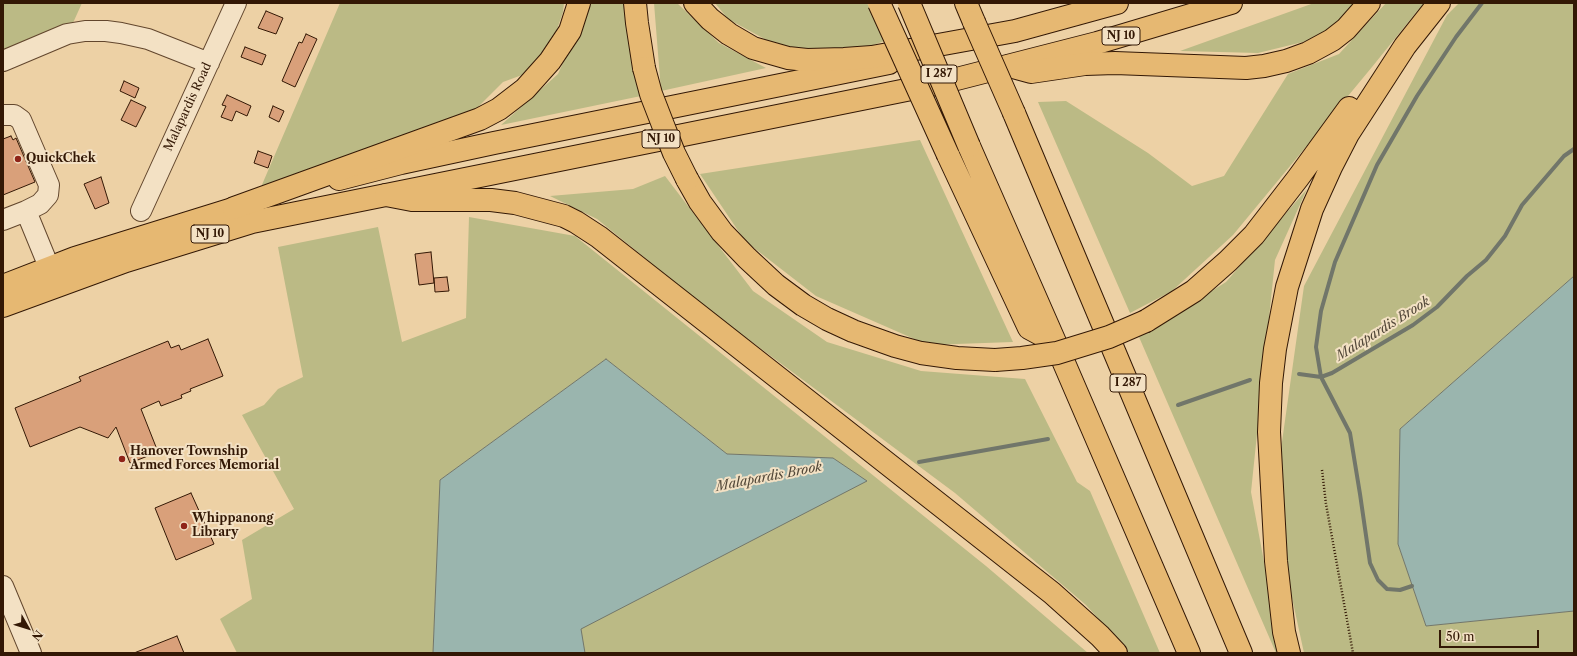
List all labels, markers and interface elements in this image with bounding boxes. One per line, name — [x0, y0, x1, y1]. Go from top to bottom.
road number: NJ 10 — [1102, 27, 1140, 45]
street label: Malapardis Road — [161, 60, 215, 154]
road number: I 287 — [921, 65, 957, 83]
road number: NJ 10 — [642, 130, 680, 148]
place label: QuickChek — [26, 152, 96, 166]
marker: QuickChek — [13, 154, 23, 164]
road number: NJ 10 — [191, 225, 229, 243]
water label: Malapardis Brook — [1333, 294, 1433, 364]
road number: I 287 — [1110, 374, 1146, 392]
place label: Hanover Township Armed Forces Memorial — [130, 445, 279, 473]
marker: Hanover Township Armed Forces Memorial — [117, 454, 127, 464]
water label: Malapardis Brook — [715, 459, 823, 495]
place label: Whippanong Library — [192, 512, 273, 540]
marker: Whippanong Library — [179, 521, 189, 531]
north arrow — [8, 608, 48, 648]
scale bar — [1441, 622, 1541, 648]
text: N — [29, 627, 46, 644]
text: 50 m — [1446, 629, 1475, 644]

